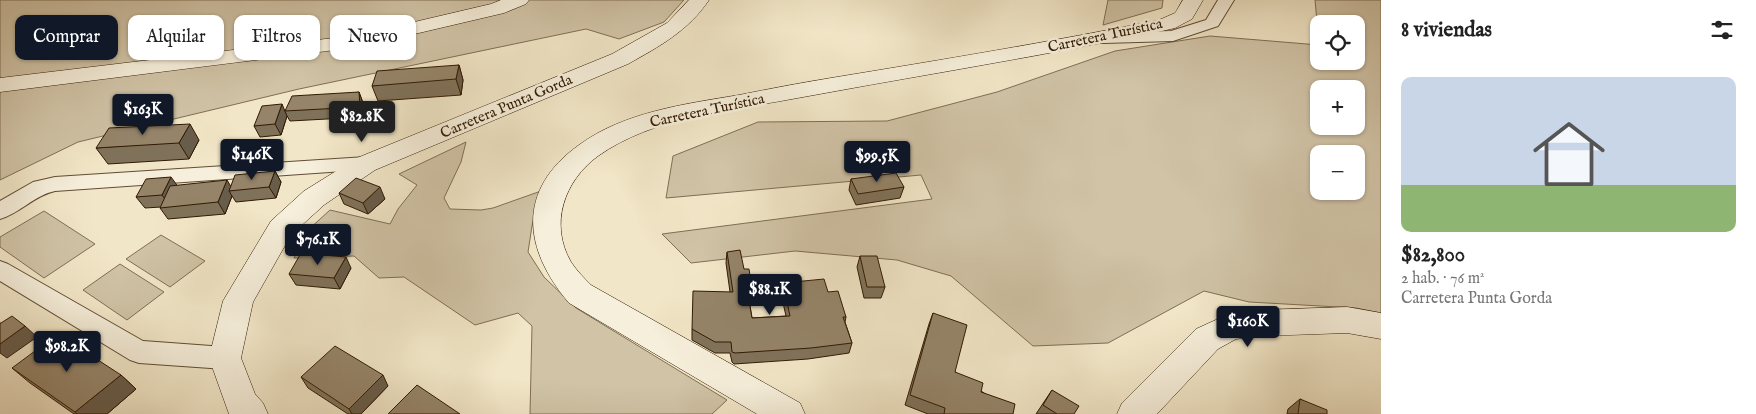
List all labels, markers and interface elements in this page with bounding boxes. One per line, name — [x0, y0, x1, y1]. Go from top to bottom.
street label: Carretera Turística — [1046, 14, 1165, 57]
chip: Comprar — [15, 15, 118, 60]
chip: Alquilar — [128, 15, 224, 60]
chip: Filtros — [234, 15, 320, 60]
chip: Nuevo — [330, 15, 416, 60]
map controls — [1310, 15, 1365, 200]
button: locate — [1310, 15, 1365, 70]
icon: filters — [1708, 16, 1736, 44]
text: 8 viviendas — [1401, 17, 1492, 44]
street label: Carretera Punta Gorda — [437, 70, 576, 143]
button: + — [1310, 80, 1365, 135]
street label: Carretera Turística — [648, 89, 767, 132]
pin: $163K — [108, 94, 178, 136]
text: $163K — [123, 100, 163, 120]
pin: $82.8K — [321, 100, 403, 143]
text: $82.8K — [340, 107, 384, 127]
icon: home — [1524, 109, 1614, 199]
pin: $146K — [217, 138, 287, 181]
pin: $99.5K — [836, 140, 918, 183]
text: $146K — [232, 145, 272, 165]
button: − — [1310, 145, 1365, 200]
text: $99.5K — [855, 147, 899, 167]
pin: $76.1K — [277, 224, 359, 266]
text: $76.1K — [296, 230, 340, 250]
text: $82,800 — [1401, 242, 1465, 269]
text: 2 hab. · 76 m² — [1401, 269, 1484, 289]
pin: $88.1K — [729, 274, 811, 316]
text: $88.1K — [749, 280, 791, 300]
text: Carretera Punta Gorda — [1401, 289, 1552, 309]
pin: $160K — [1213, 306, 1283, 348]
text: $160K — [1228, 312, 1269, 332]
pin: $98.2K — [26, 330, 108, 373]
text: $98.2K — [45, 337, 89, 357]

